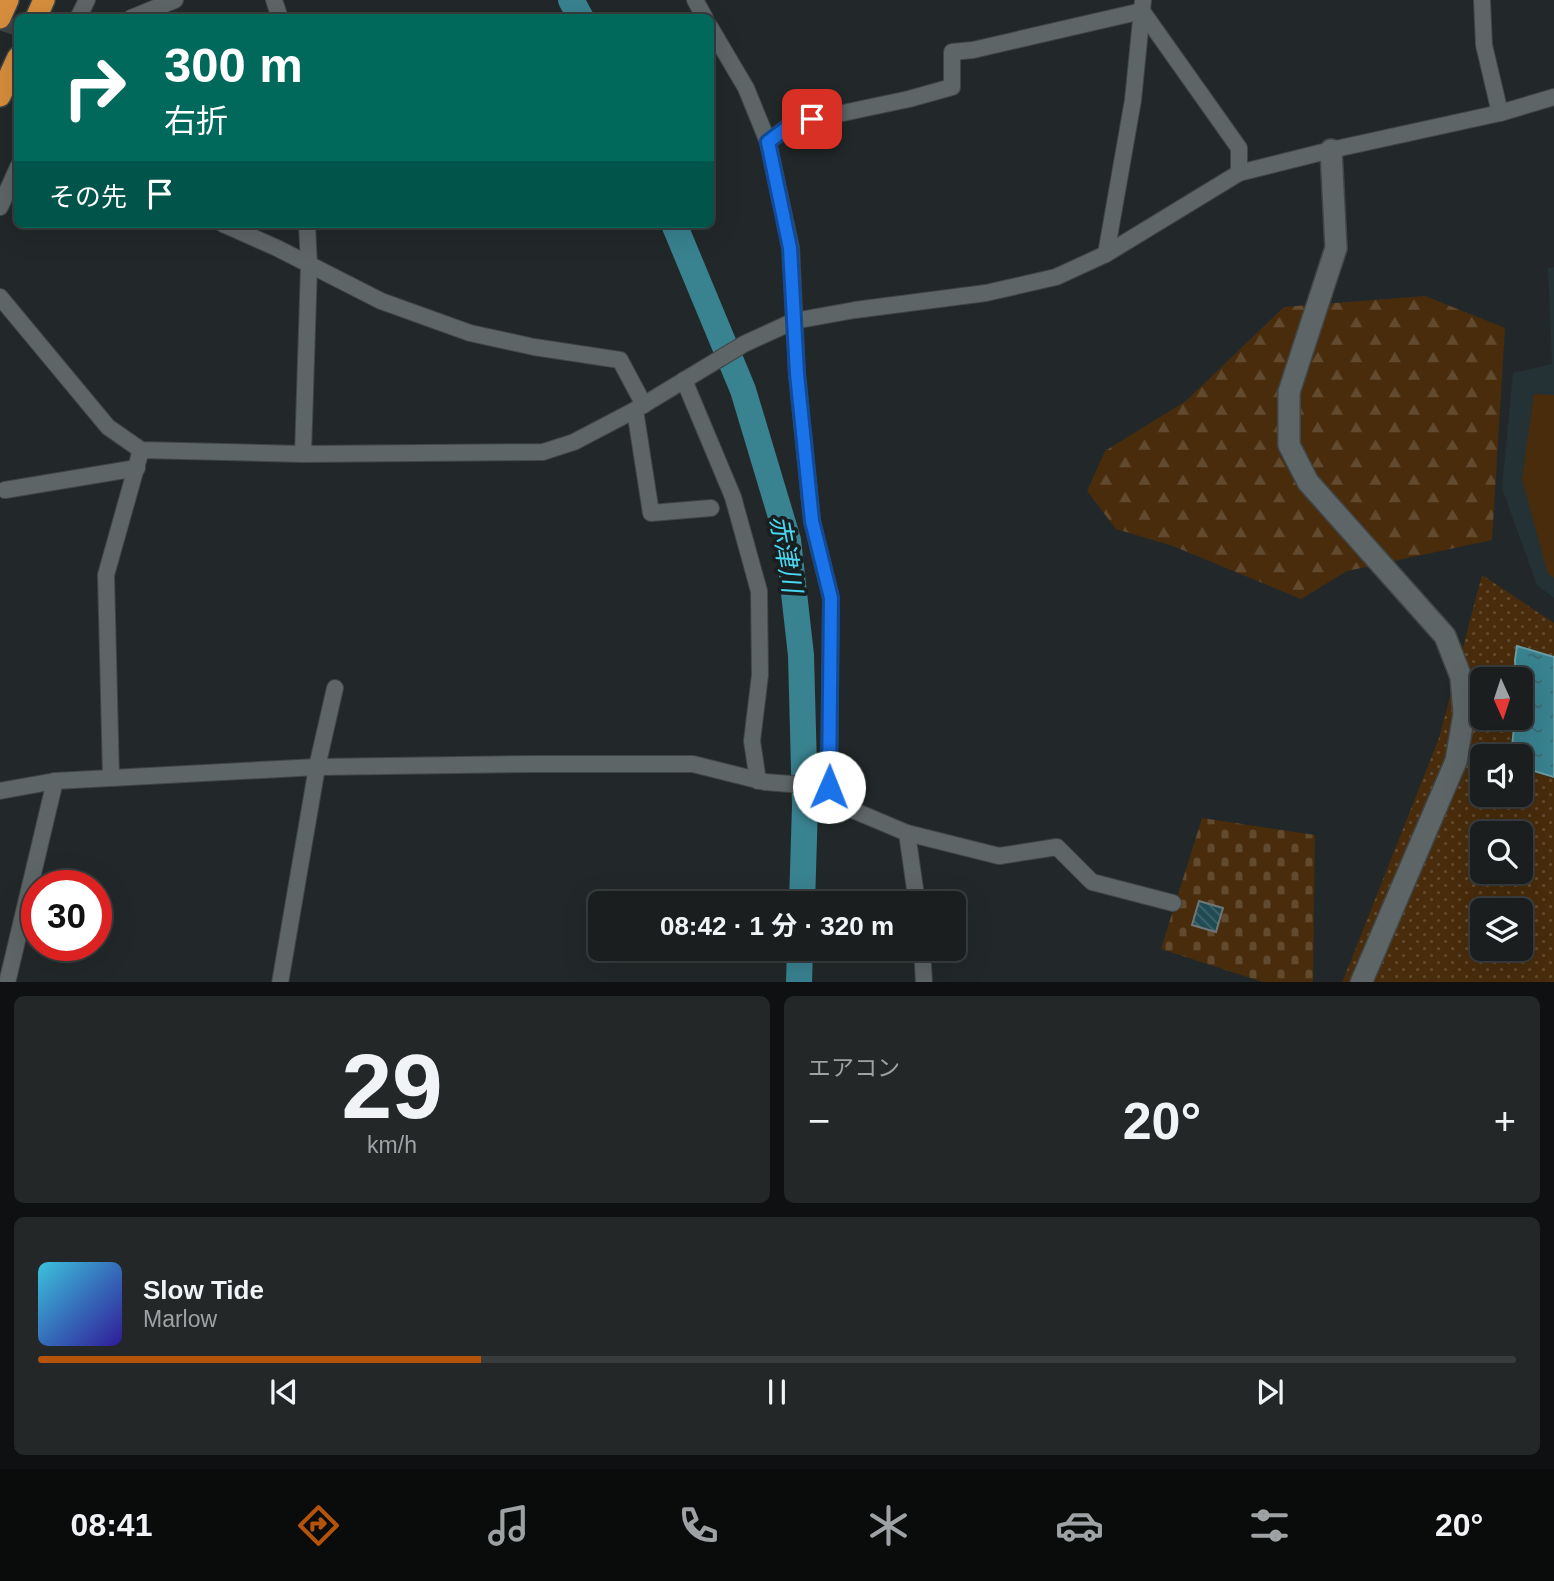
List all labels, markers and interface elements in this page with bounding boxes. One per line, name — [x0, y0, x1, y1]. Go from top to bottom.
text: 300 m — [164, 38, 303, 92]
icon: right — [49, 42, 140, 133]
pin — [782, 89, 842, 149]
icon: arrive — [793, 100, 831, 138]
text: 右折 — [164, 103, 228, 139]
icon: arrive — [141, 175, 179, 213]
text: その先 — [49, 182, 127, 212]
water label: 赤津川 — [764, 513, 808, 598]
north arrow — [1470, 667, 1533, 730]
map controls — [1470, 667, 1533, 961]
button: sound — [1470, 744, 1533, 807]
position arrow — [792, 750, 866, 824]
button: search — [1470, 821, 1533, 884]
speed limit sign: 30 — [21, 870, 112, 961]
button: layers — [1470, 898, 1533, 961]
text: 08:42 · 1 分 · 320 m — [660, 911, 894, 941]
text: 29 — [341, 1036, 443, 1137]
text: エアコン — [808, 1055, 900, 1081]
text: 20° — [1123, 1092, 1201, 1150]
text: − — [808, 1100, 830, 1142]
text: + — [1494, 1100, 1516, 1142]
text: km/h — [367, 1132, 417, 1158]
text: Slow Tide — [143, 1275, 264, 1305]
text: Marlow — [143, 1306, 217, 1332]
icon: previous — [265, 1373, 303, 1411]
icon: pause — [758, 1373, 796, 1411]
icon: next — [1251, 1373, 1289, 1411]
icon: directions — [294, 1501, 343, 1550]
icon: music — [484, 1501, 533, 1550]
icon: phone — [674, 1501, 723, 1550]
icon: climate — [864, 1501, 913, 1550]
icon: car — [1055, 1501, 1104, 1550]
icon: filters — [1245, 1501, 1294, 1550]
text: 08:41 — [71, 1507, 152, 1543]
text: 20° — [1435, 1507, 1483, 1543]

